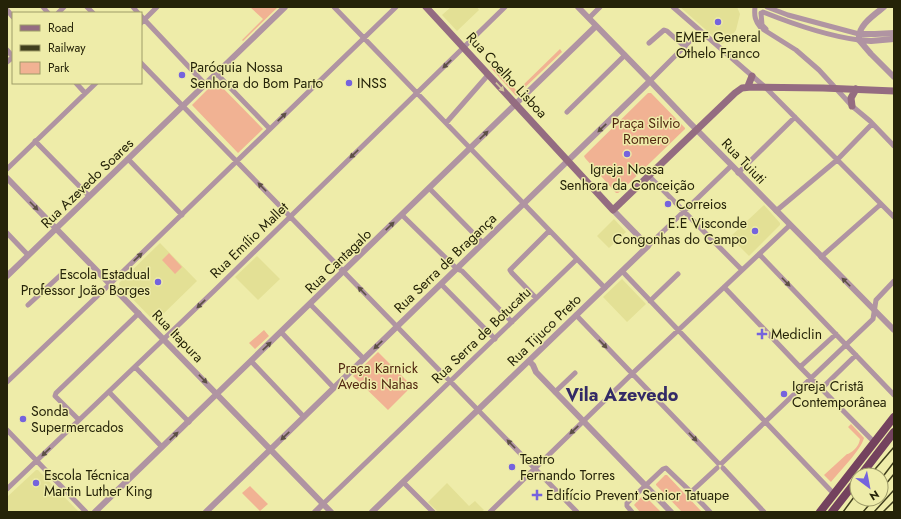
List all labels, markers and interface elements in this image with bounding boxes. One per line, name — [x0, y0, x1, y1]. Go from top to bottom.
legend — [12, 12, 142, 84]
marker: EMEF General Othelo Franco — [713, 17, 723, 27]
text: Road — [48, 19, 74, 37]
place label: EMEF General Othelo Franco — [675, 27, 761, 63]
street label: Rua Coelho Lisboa — [462, 28, 552, 122]
text: Railway — [48, 39, 86, 57]
place label: Paróquia Nossa Senhora do Bom Parto — [190, 57, 324, 93]
text: Park — [48, 59, 70, 77]
one-way arrow — [442, 59, 452, 69]
marker: Paróquia Nossa Senhora do Bom Parto — [177, 70, 187, 80]
place label: INSS — [357, 73, 387, 93]
marker: INSS — [344, 78, 354, 88]
one-way arrow — [495, 82, 505, 92]
one-way arrow — [277, 113, 286, 122]
park label: Praça Silvio Romero — [612, 113, 681, 149]
one-way arrow — [597, 123, 607, 132]
one-way arrow — [479, 131, 489, 140]
street label: Rua Azevedo Soares — [36, 133, 138, 232]
street label: Rua Tuiuti — [717, 134, 771, 188]
one-way arrow — [349, 149, 359, 159]
marker: Igreja Nossa Senhora da Conceição — [622, 149, 632, 159]
place label: Igreja Nossa Senhora da Conceição — [559, 159, 695, 195]
one-way arrow — [257, 182, 267, 192]
place label: Correios — [676, 194, 727, 214]
street label: Rua Emílio Mallet — [205, 197, 293, 283]
marker: Correios — [663, 199, 673, 209]
one-way arrow — [29, 201, 39, 211]
street label: Rua Serra de Bragança — [389, 209, 501, 317]
place label: E.E Visconde Congonhas do Campo — [613, 213, 747, 249]
one-way arrow — [385, 221, 395, 231]
street label: Rua Cantagalo — [300, 224, 376, 298]
marker: E.E Visconde Congonhas do Campo — [750, 226, 760, 236]
one-way arrow — [133, 252, 143, 262]
place label: Escola Estadual Professor João Borges — [21, 264, 150, 300]
marker: Escola Estadual Professor João Borges — [153, 277, 163, 287]
one-way arrow — [781, 277, 791, 287]
one-way arrow — [841, 277, 851, 287]
street label: Rua Serra de Botucatu — [427, 282, 535, 388]
one-way arrow — [357, 286, 367, 296]
street label: Rua Tijuco Preto — [503, 289, 586, 370]
one-way arrow — [196, 299, 206, 308]
street label: Rua Itapura — [148, 305, 208, 367]
place label: Mediclin — [771, 324, 822, 344]
marker: Mediclin — [756, 328, 768, 340]
one-way arrow — [599, 339, 608, 349]
one-way arrow — [373, 340, 383, 350]
one-way arrow — [262, 341, 272, 351]
park label: Praça Karnick Avedis Nahas — [338, 358, 419, 394]
one-way arrow — [198, 374, 208, 384]
place label: Igreja Cristã Contemporânea — [792, 376, 887, 412]
district label: Vila Azevedo — [565, 382, 679, 408]
marker: Igreja Cristã Contemporânea — [779, 389, 789, 399]
place label: Sonda Supermercados — [31, 401, 124, 437]
marker: Sonda Supermercados — [18, 414, 28, 424]
one-way arrow — [570, 425, 579, 434]
one-way arrow — [169, 431, 179, 441]
one-way arrow — [280, 431, 290, 440]
one-way arrow — [689, 432, 698, 443]
one-way arrow — [507, 439, 516, 449]
one-way arrow — [41, 447, 51, 457]
place label: Teatro Fernando Torres — [520, 449, 615, 485]
marker: Teatro Fernando Torres — [507, 462, 517, 472]
place label: Escola Técnica Martin Luther King — [44, 465, 153, 501]
north arrow — [849, 467, 889, 507]
marker: Escola Técnica Martin Luther King — [31, 478, 41, 488]
place label: Edifício Prevent Senior Tatuape — [546, 485, 729, 505]
text: N — [866, 486, 882, 505]
marker: Edifício Prevent Senior Tatuape — [531, 489, 543, 501]

